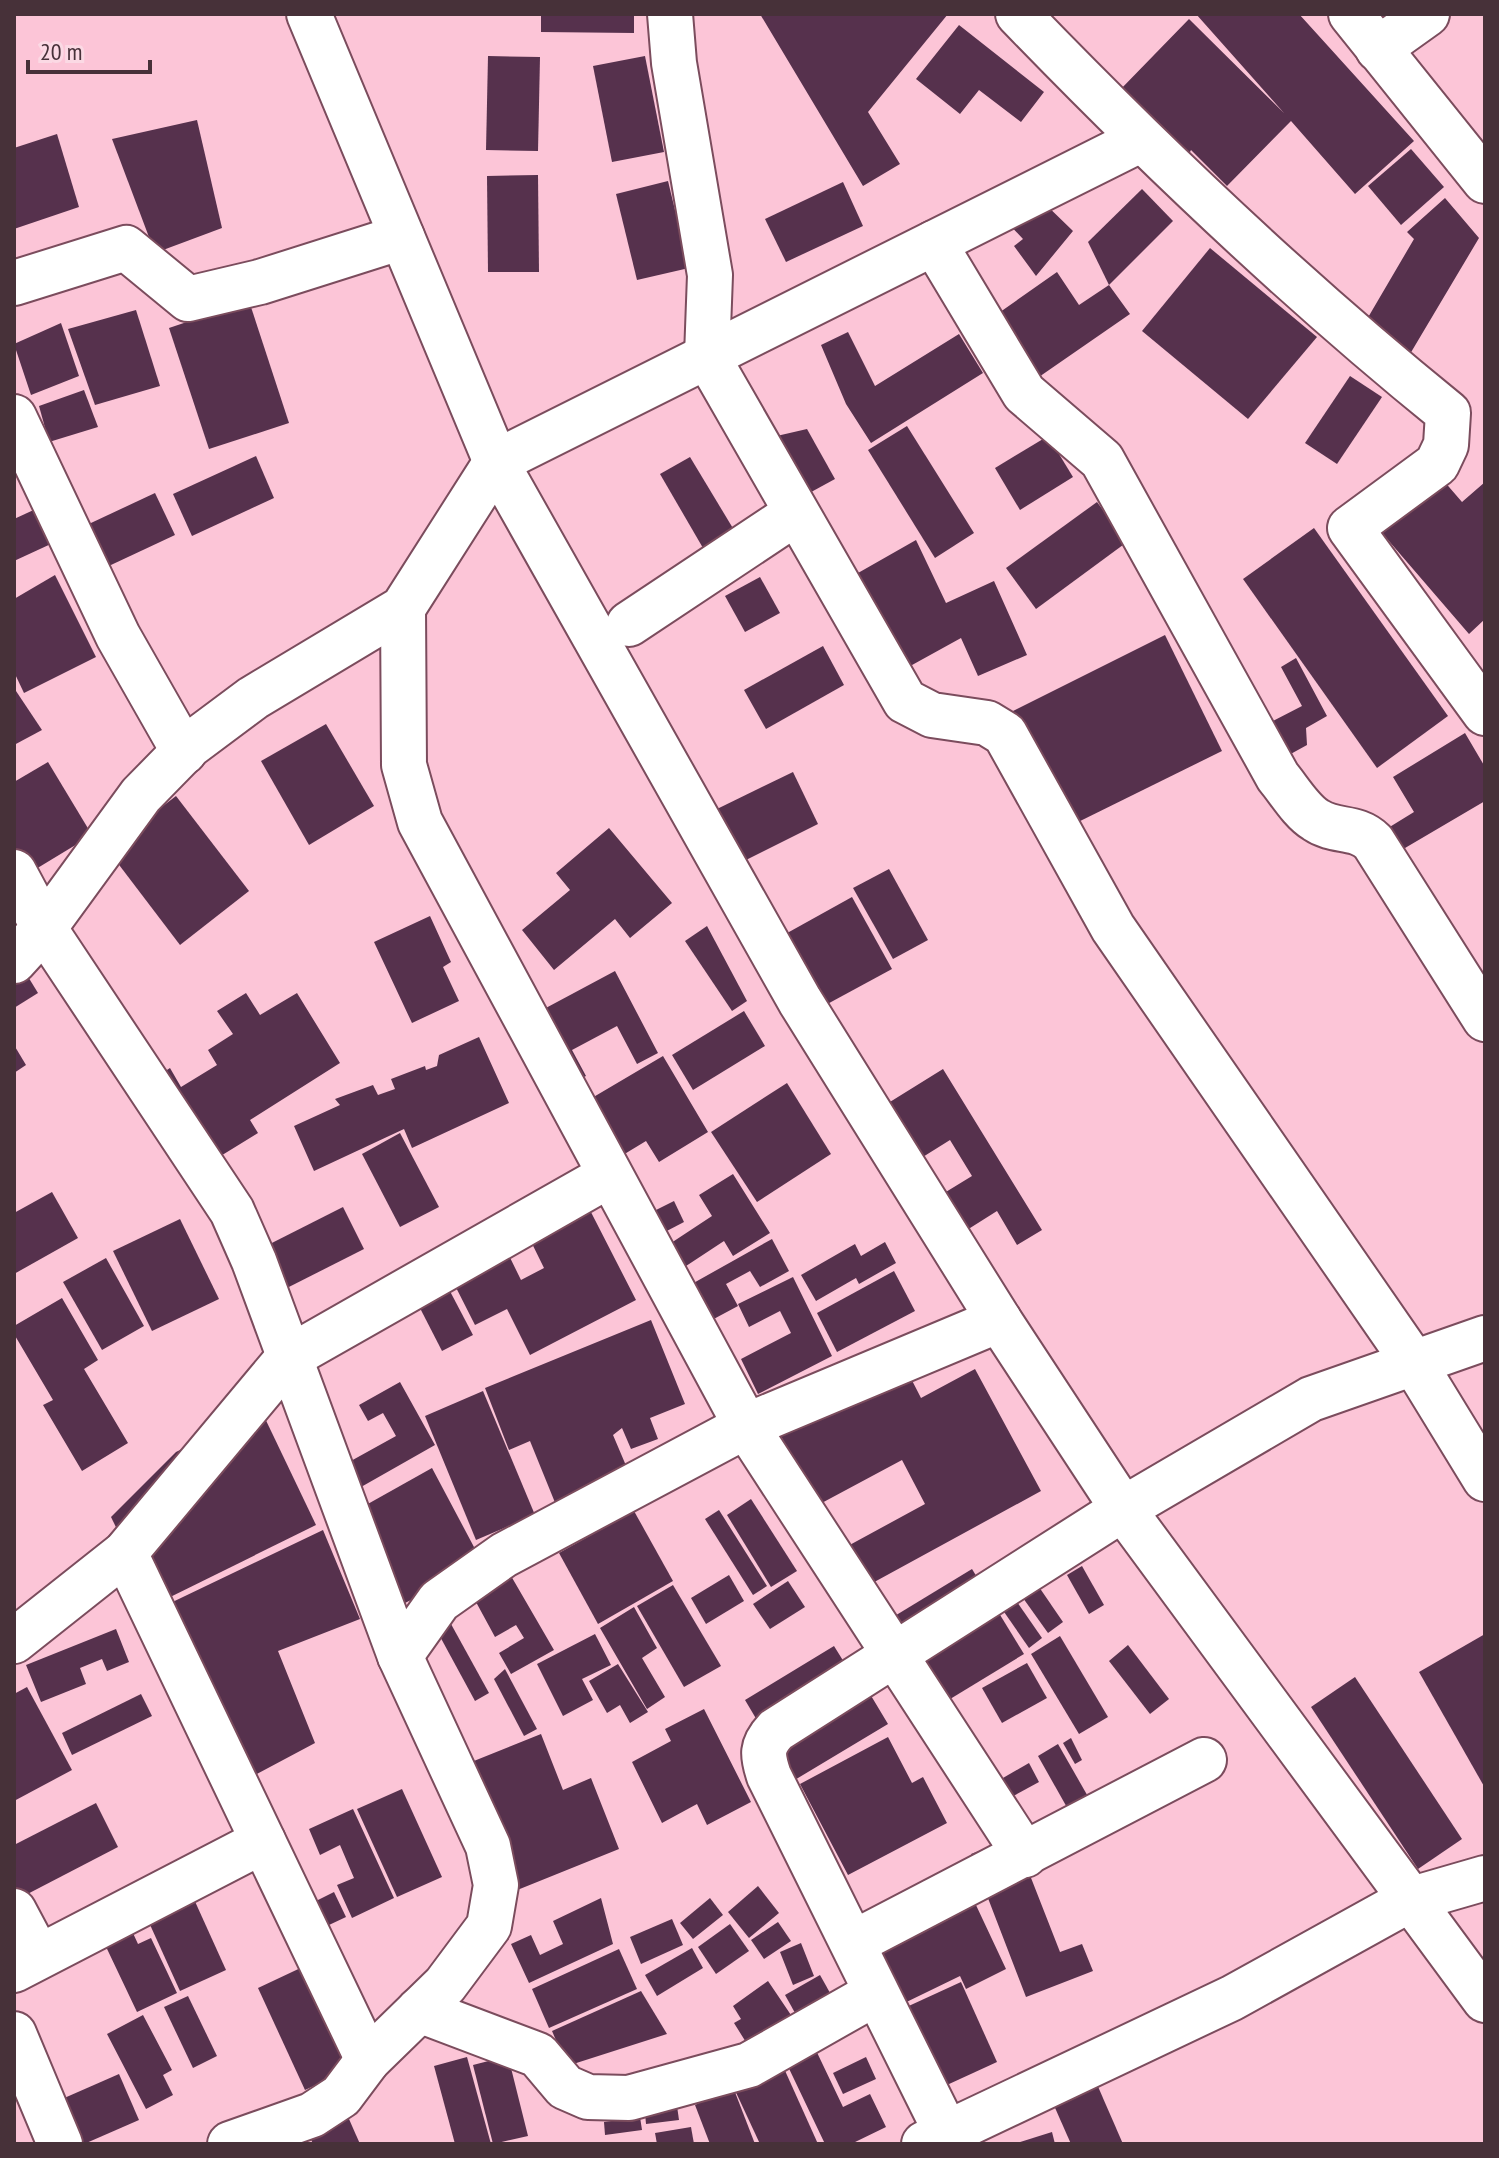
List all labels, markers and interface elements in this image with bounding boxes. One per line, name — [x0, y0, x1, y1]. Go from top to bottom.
scale bar — [28, 24, 150, 74]
text: 20 m — [40, 36, 82, 67]

